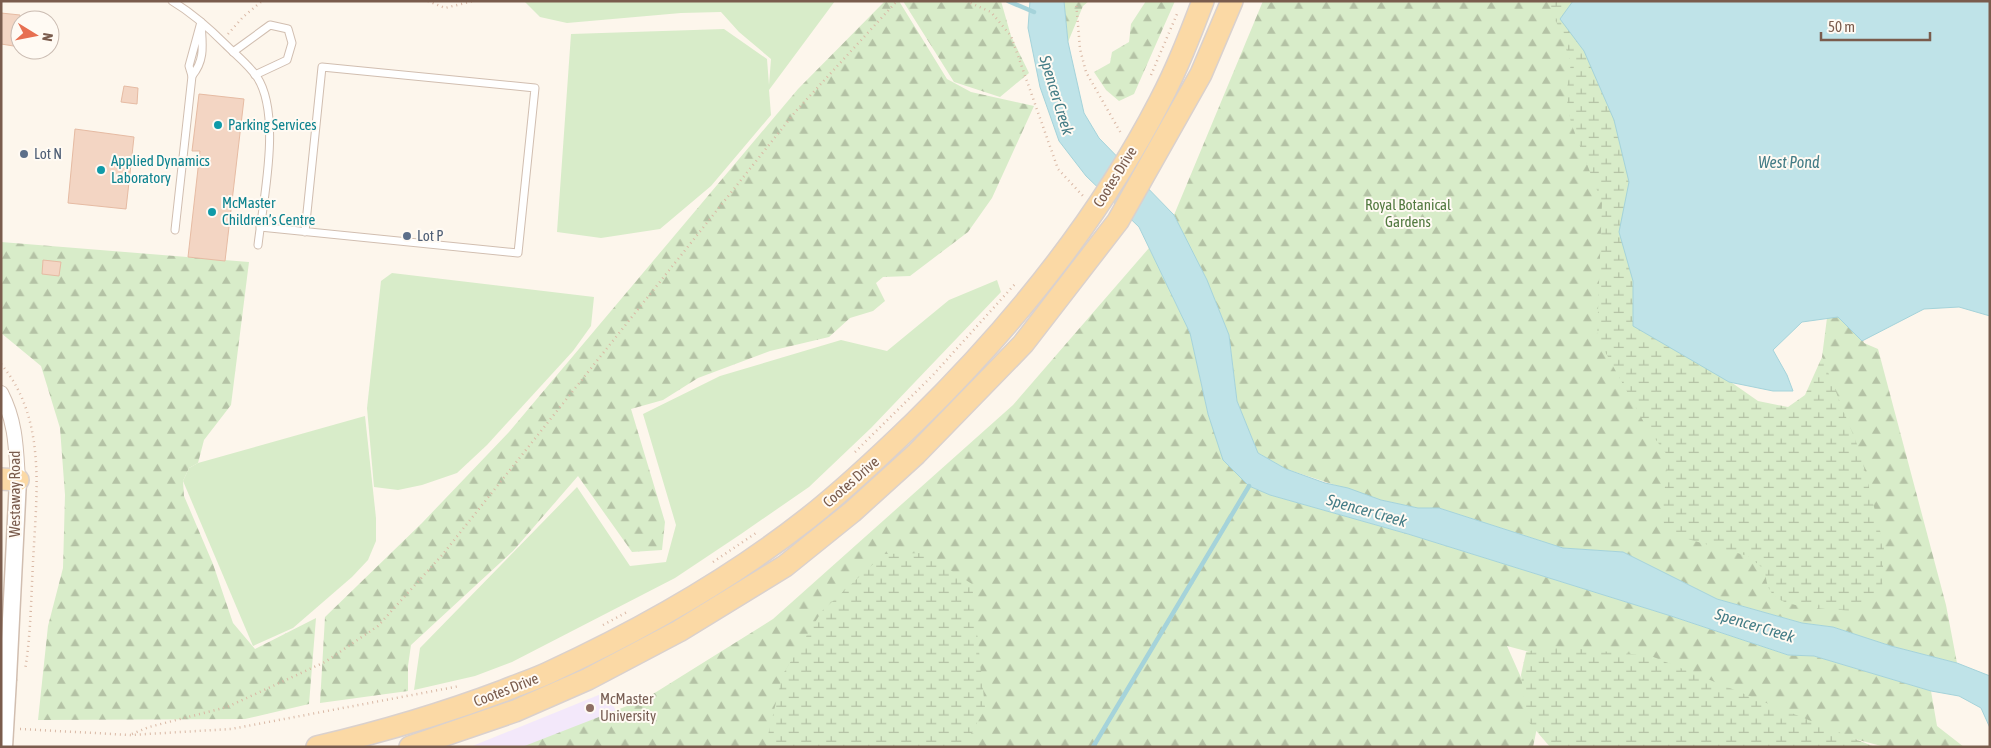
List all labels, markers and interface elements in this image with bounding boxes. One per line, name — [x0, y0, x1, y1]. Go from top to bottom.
north arrow — [10, 10, 60, 60]
scale bar — [1821, 10, 1930, 42]
text: 50 m — [1828, 18, 1855, 35]
text: N — [39, 32, 56, 43]
water label: Spencer Creek — [1035, 52, 1078, 138]
place label: Parking Services — [228, 116, 317, 133]
marker: Parking Services — [212, 119, 224, 131]
street label: Cootes Drive — [1089, 143, 1140, 210]
place label: Lot N — [34, 145, 62, 162]
marker: Lot N — [18, 148, 30, 160]
place label: Applied Dynamics Laboratory — [111, 152, 210, 186]
water label: West Pond — [1758, 153, 1820, 171]
marker: Applied Dynamics Laboratory — [95, 164, 107, 176]
place label: McMaster Children’s Centre — [222, 194, 315, 228]
park label: Royal Botanical Gardens — [1365, 196, 1451, 230]
marker: McMaster Children’s Centre — [206, 206, 218, 218]
place label: Lot P — [417, 227, 444, 244]
marker: Lot P — [401, 230, 413, 242]
street label: Westaway Road — [6, 451, 23, 537]
street label: Cootes Drive — [819, 453, 882, 510]
water label: Spencer Creek — [1324, 490, 1410, 531]
water label: Spencer Creek — [1712, 604, 1798, 647]
street label: Cootes Drive — [471, 669, 541, 710]
place label: McMaster University — [600, 690, 656, 724]
marker: McMaster University — [584, 702, 596, 714]

